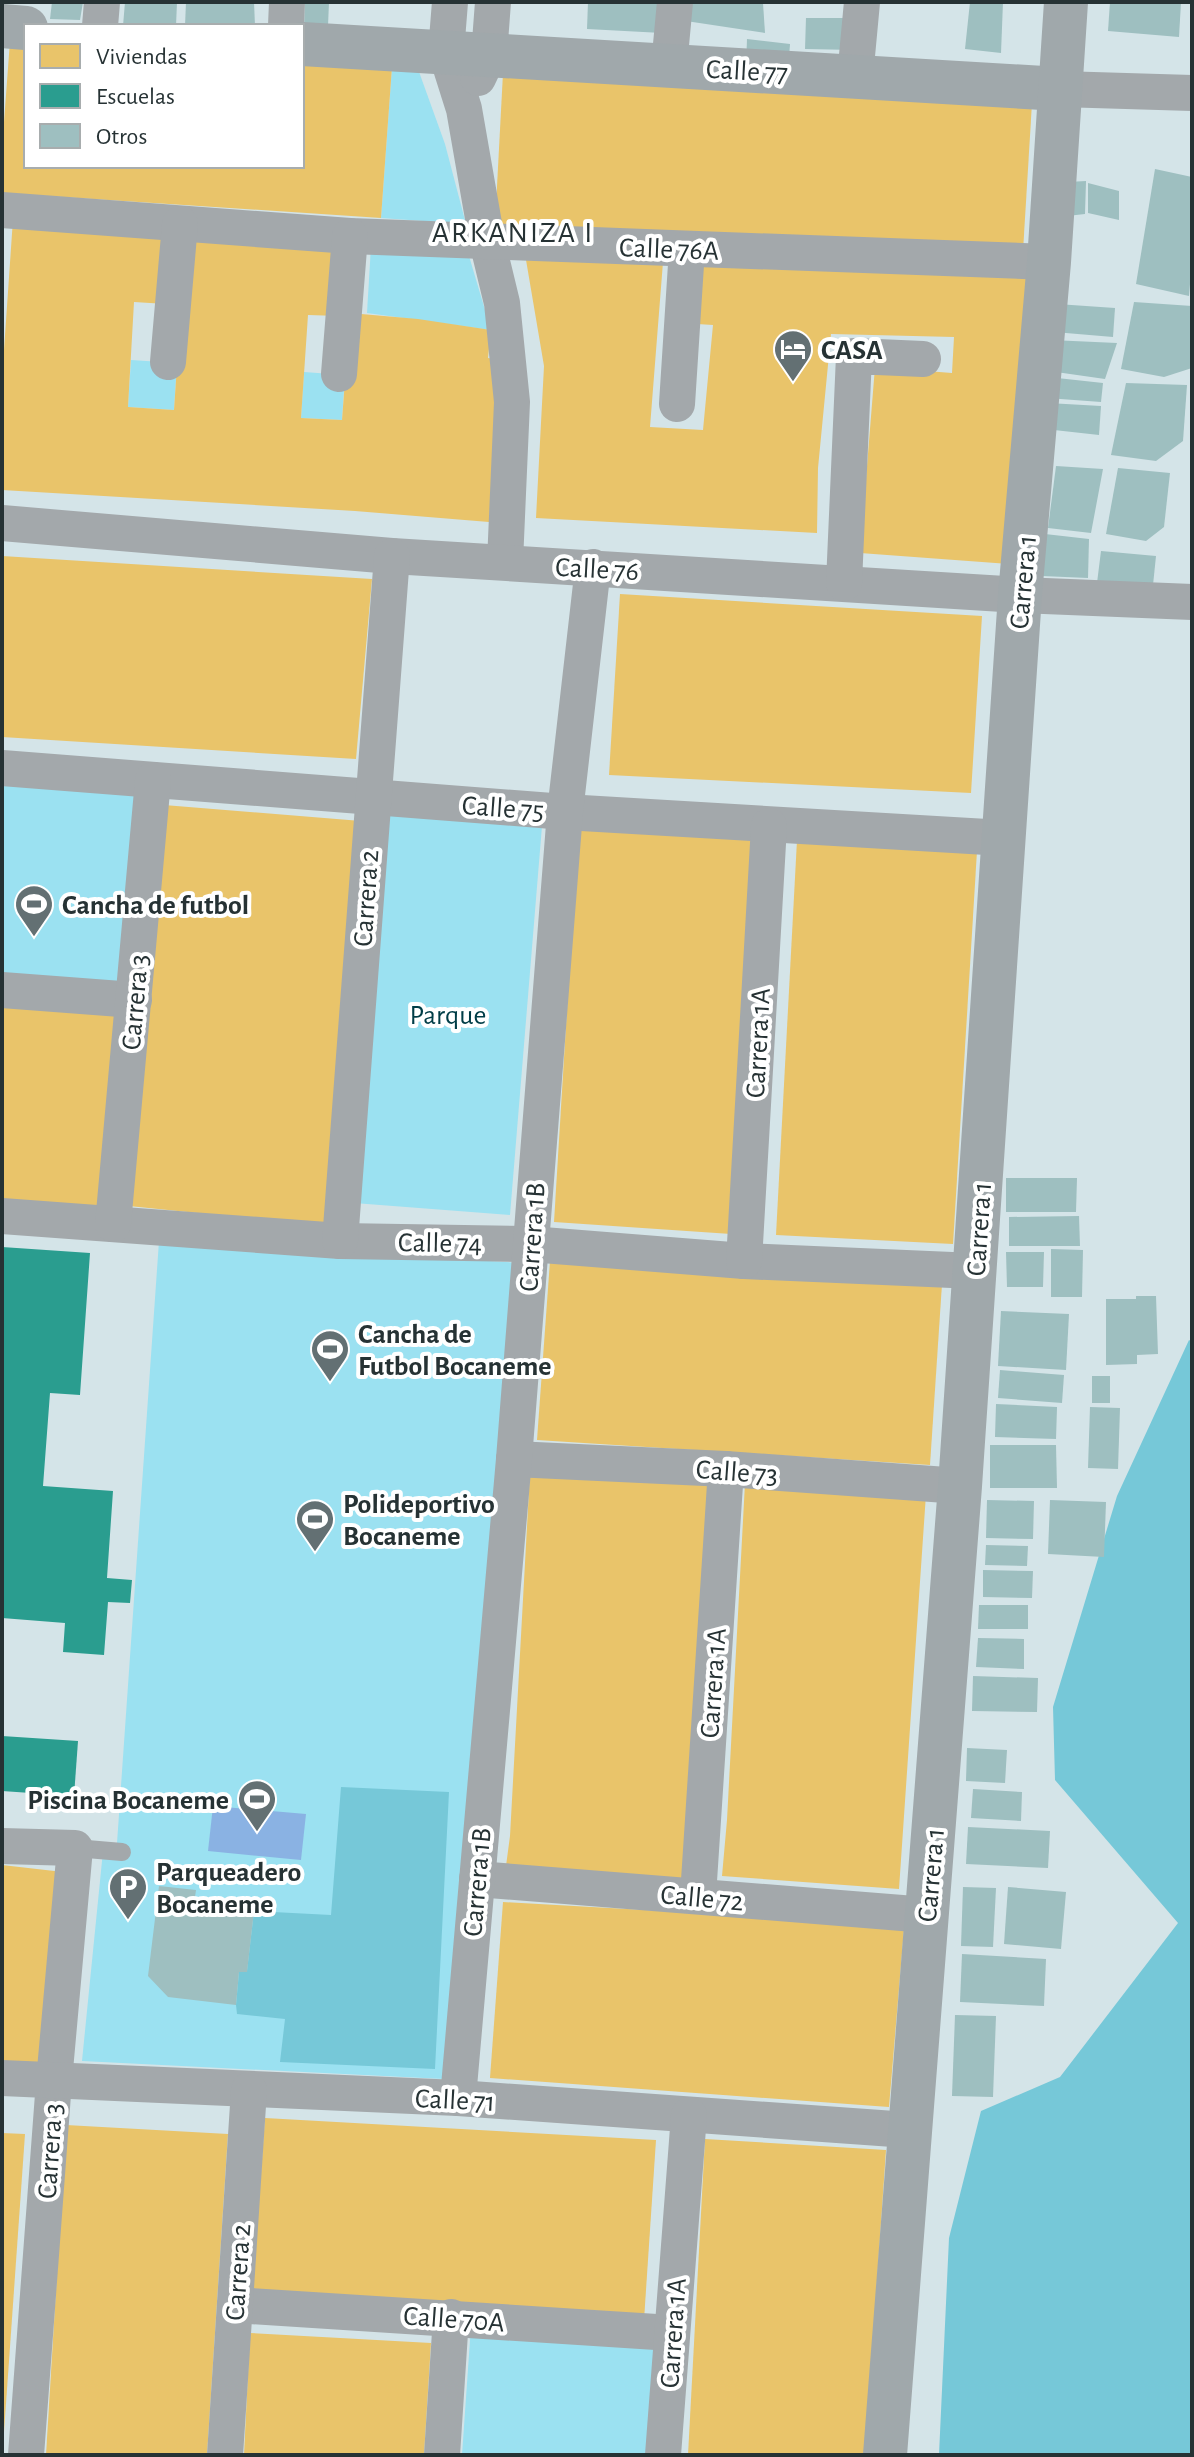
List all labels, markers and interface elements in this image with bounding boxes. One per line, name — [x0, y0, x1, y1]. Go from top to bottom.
legend — [24, 24, 304, 168]
text: Viviendas — [96, 45, 187, 69]
street label: Calle 77 — [705, 56, 789, 88]
text: Escuelas — [96, 85, 175, 109]
text: Otros — [96, 125, 147, 149]
district label: ARKANIZA I — [432, 218, 594, 248]
street label: Calle 76A — [619, 234, 719, 266]
hotel icon: CASA — [772, 328, 814, 383]
place label: CASA — [821, 337, 883, 365]
street label: Carrera 1 — [1006, 534, 1042, 630]
street label: Calle 76 — [554, 554, 639, 586]
street label: Calle 75 — [461, 792, 545, 826]
street label: Carrera 2 — [350, 849, 384, 948]
sports icon: Cancha de futbol — [13, 883, 55, 938]
place label: Cancha de futbol — [62, 892, 249, 920]
street label: Carrera 3 — [118, 953, 154, 1051]
street label: Carrera 1A — [742, 987, 776, 1099]
park label: Parque — [410, 1002, 486, 1030]
street label: Carrera 1 — [963, 1181, 997, 1277]
street label: Carrera 1B — [515, 1182, 551, 1293]
street label: Calle 74 — [398, 1229, 482, 1259]
place label: Cancha de Futbol Bocaneme — [358, 1321, 551, 1381]
sports icon: Cancha de Futbol Bocaneme — [309, 1328, 351, 1383]
street label: Calle 73 — [695, 1456, 779, 1490]
place label: Polideportivo Bocaneme — [343, 1491, 495, 1551]
sports icon: Polideportivo Bocaneme — [294, 1498, 336, 1553]
street label: Carrera 1A — [696, 1627, 732, 1739]
sports icon: Piscina Bocaneme — [236, 1778, 278, 1833]
place label: Piscina Bocaneme — [27, 1787, 229, 1815]
street label: Carrera 1B — [459, 1827, 497, 1938]
street label: Carrera 1 — [914, 1827, 950, 1923]
place label: Parqueadero Bocaneme — [156, 1859, 301, 1919]
parking icon: Parqueadero Bocaneme — [107, 1866, 149, 1921]
street label: Calle 72 — [659, 1881, 745, 1917]
street label: Calle 71 — [414, 2085, 496, 2117]
street label: Carrera 3 — [34, 2102, 68, 2200]
street label: Carrera 2 — [222, 2223, 256, 2322]
street label: Carrera 1A — [656, 2277, 692, 2389]
street label: Calle 70A — [402, 2302, 505, 2338]

